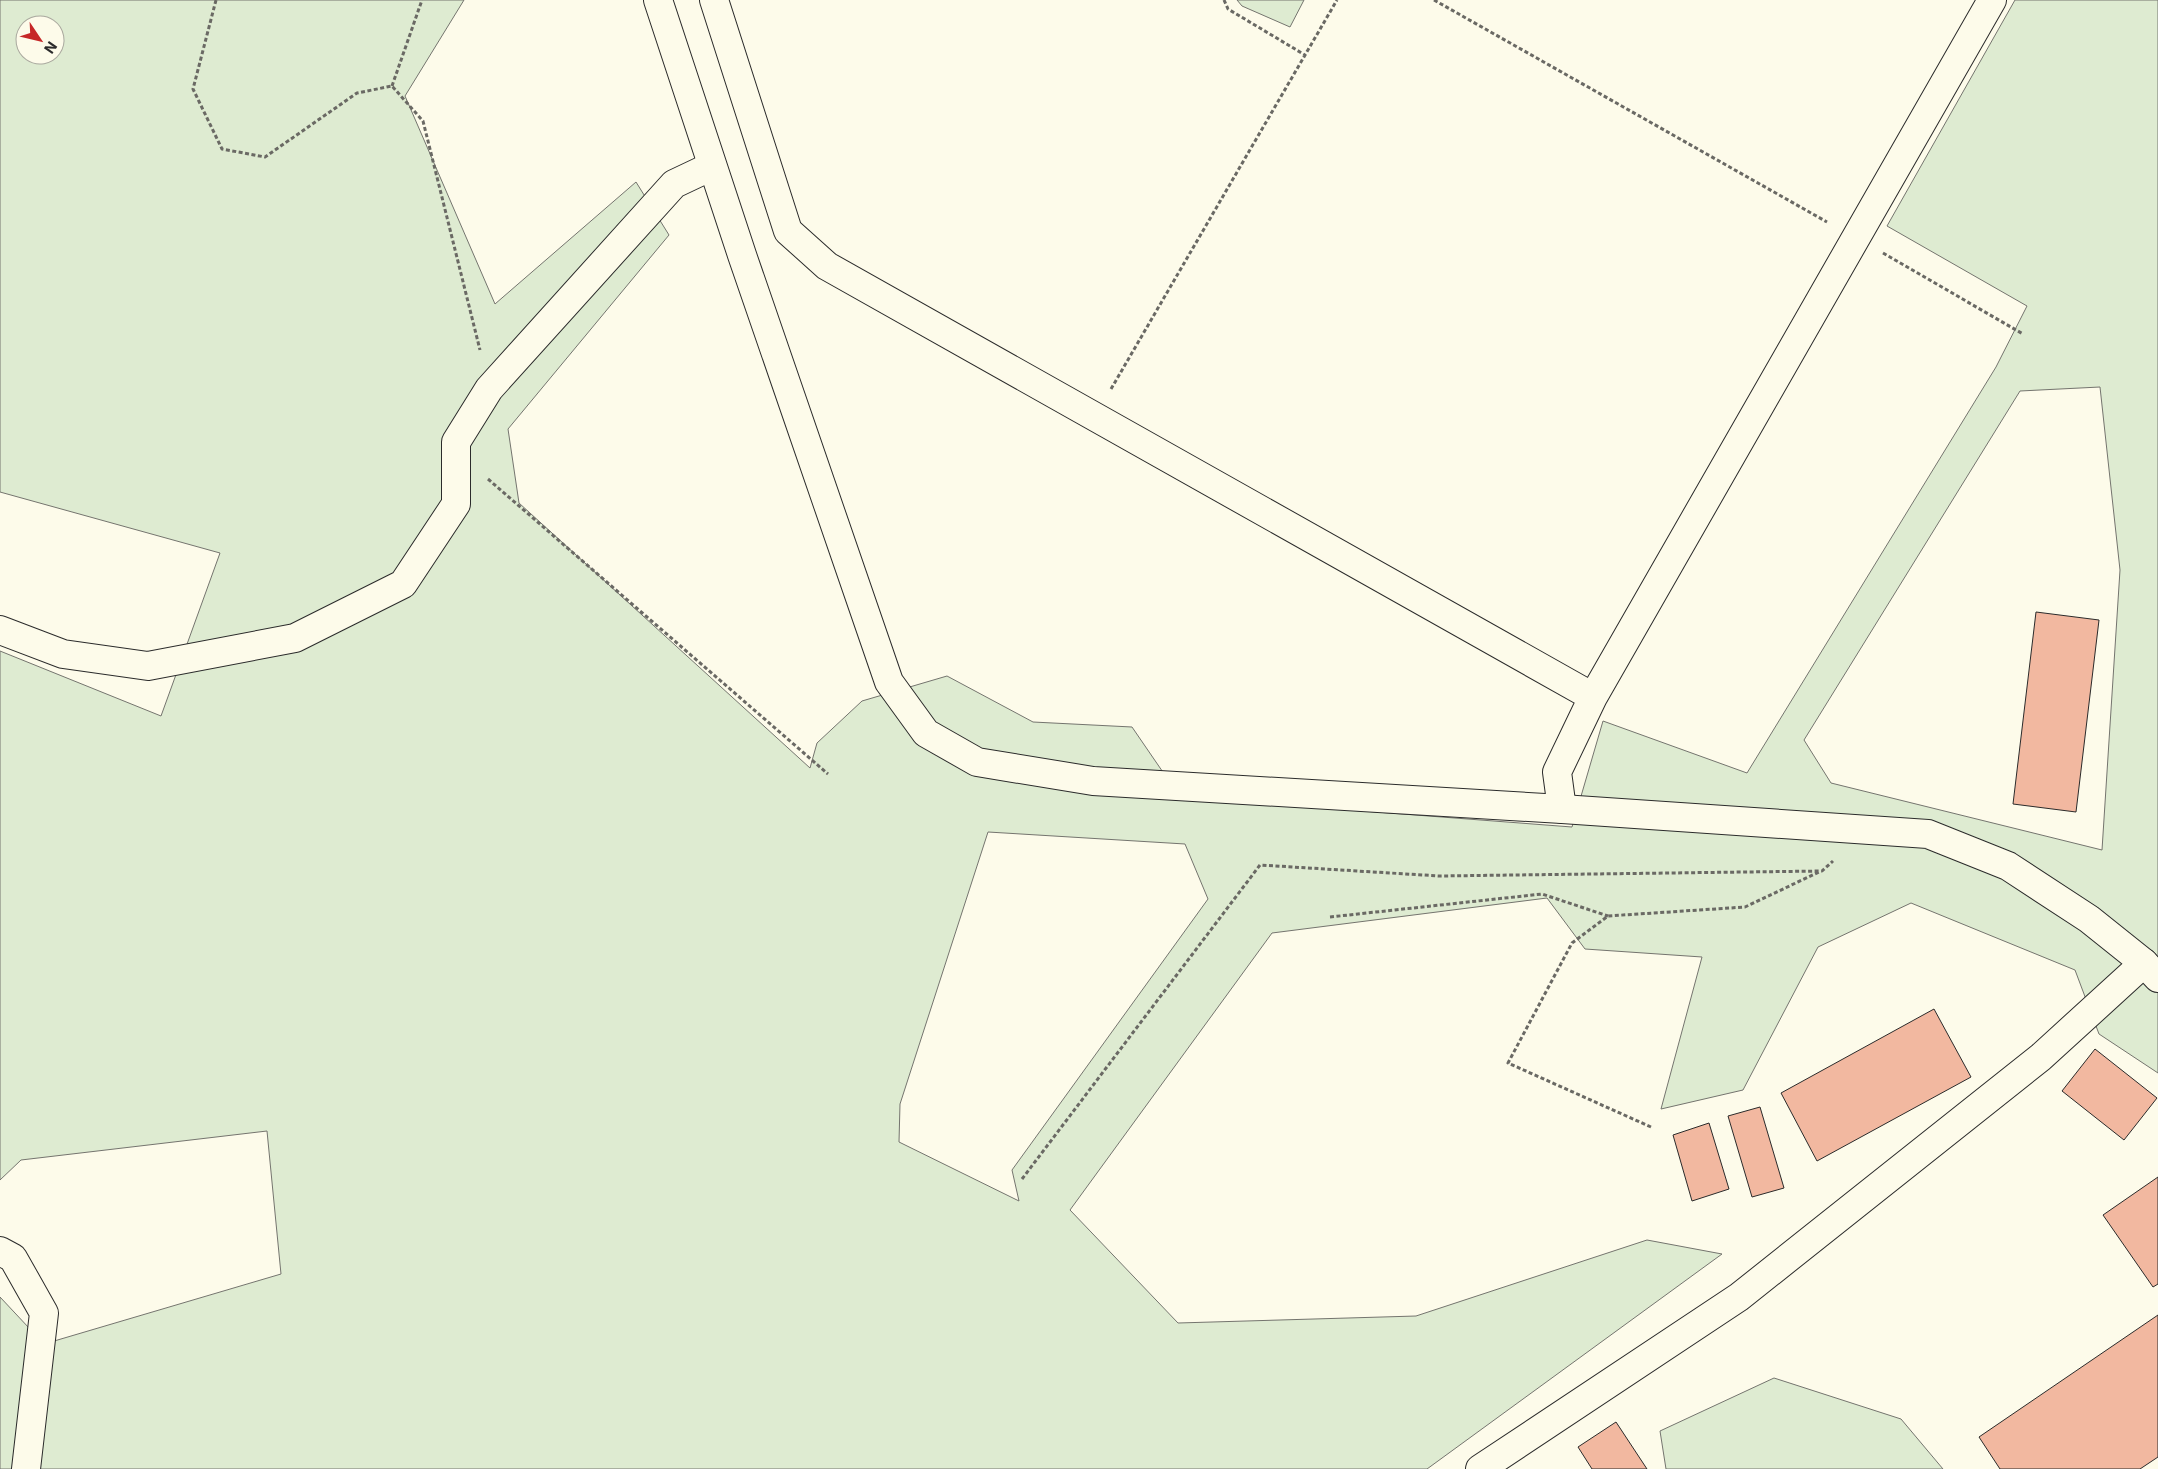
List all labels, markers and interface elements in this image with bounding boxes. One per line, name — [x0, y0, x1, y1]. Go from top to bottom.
north arrow — [15, 15, 65, 65]
text: N — [41, 38, 61, 57]

